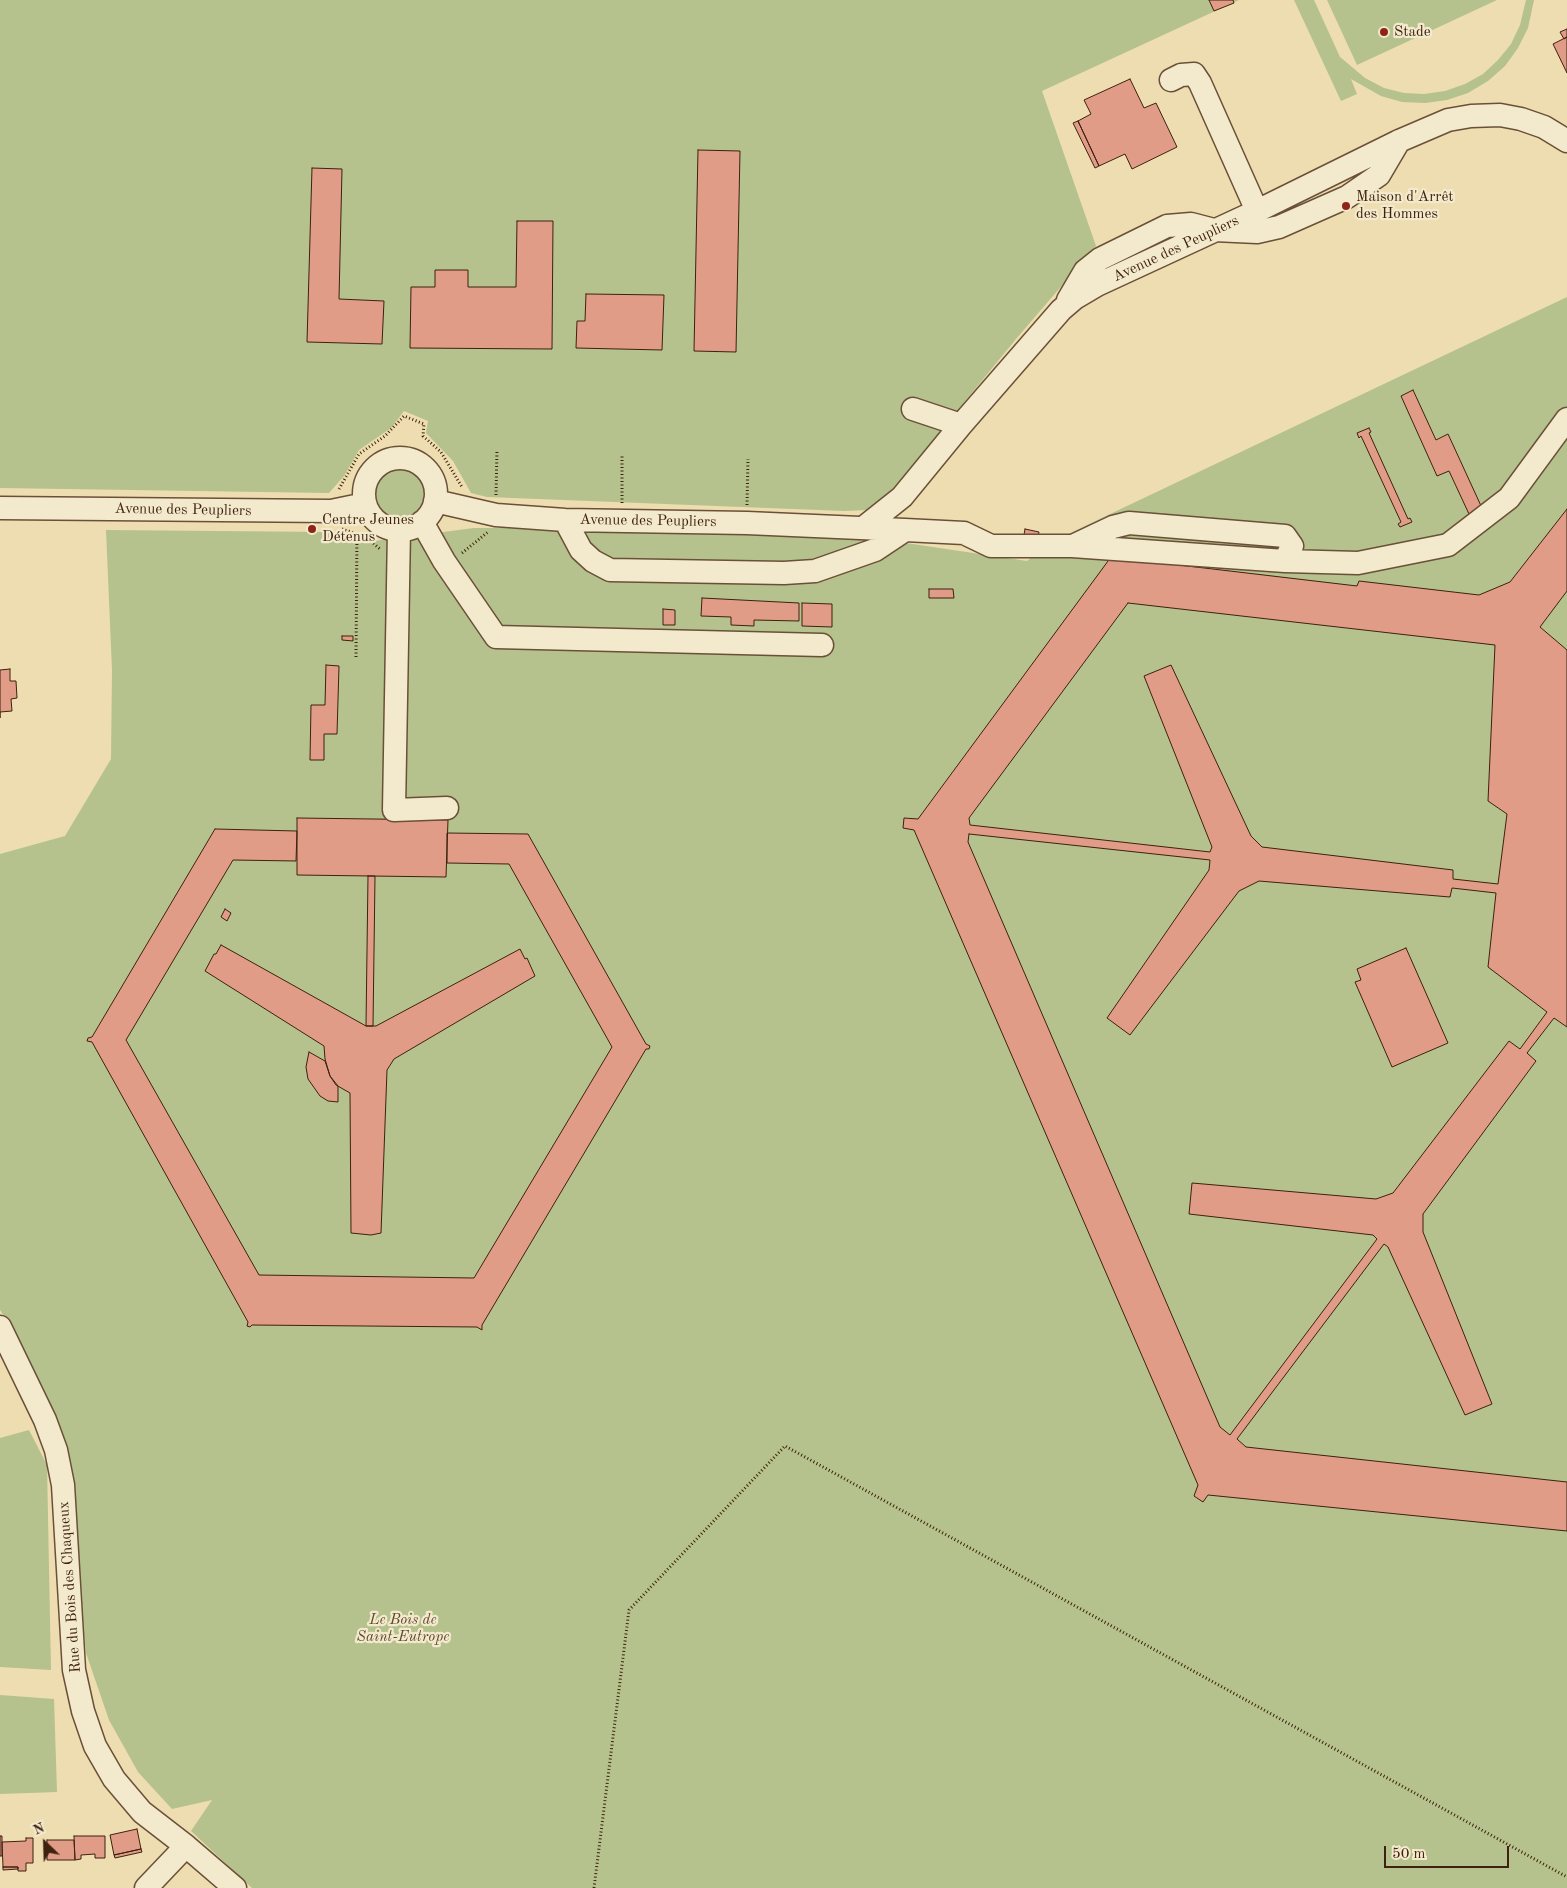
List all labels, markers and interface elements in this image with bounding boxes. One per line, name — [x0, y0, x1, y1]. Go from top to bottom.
place label: Stade — [1394, 23, 1431, 41]
marker: Stade — [1378, 26, 1390, 38]
place label: Maison d'Arrêt des Hommes — [1356, 188, 1454, 223]
marker: Maison d'Arrêt des Hommes — [1340, 200, 1352, 212]
street label: Avenue des Peupliers — [1110, 212, 1242, 286]
street label: Avenue des Peupliers — [114, 500, 252, 520]
place label: Centre Jeunes Détenus — [322, 511, 414, 546]
street label: Avenue des Peupliers — [579, 511, 717, 531]
marker: Centre Jeunes Détenus — [306, 523, 318, 535]
street label: Rue du Bois des Chaqueux — [55, 1501, 85, 1673]
park label: Le Bois de Saint-Eutrope — [357, 1611, 449, 1646]
north arrow — [20, 1818, 70, 1868]
text: N — [31, 1821, 47, 1838]
scale bar — [1387, 1836, 1512, 1868]
text: 50 m — [1392, 1847, 1426, 1862]

